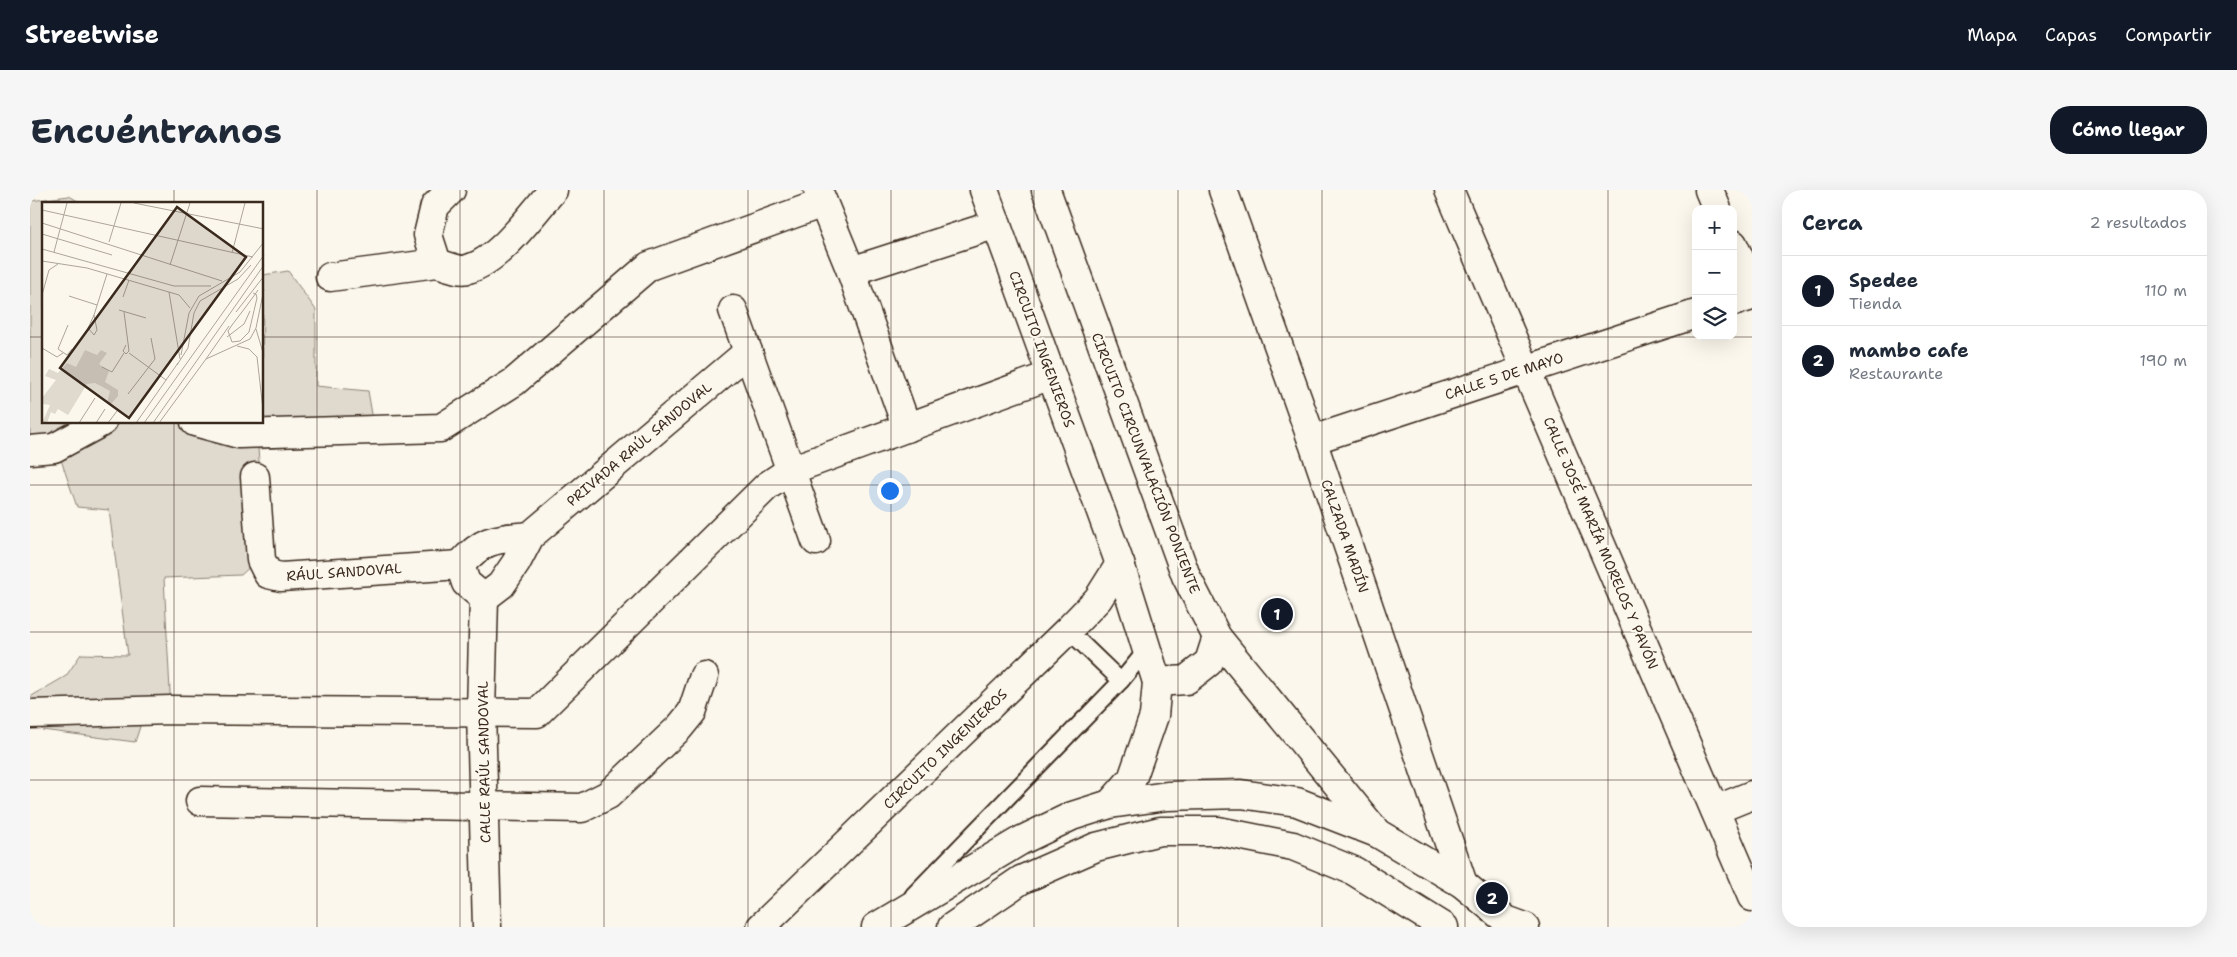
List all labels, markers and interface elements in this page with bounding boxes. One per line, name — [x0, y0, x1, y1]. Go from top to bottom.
text: Streetwise — [25, 19, 159, 51]
text: Mapa — [1967, 23, 2017, 47]
text: Capas — [2045, 23, 2097, 47]
text: Compartir — [2125, 23, 2212, 47]
button: Cómo llegar — [2050, 106, 2207, 154]
text: Encuéntranos — [30, 107, 282, 154]
inset map — [42, 202, 264, 424]
map controls — [1692, 205, 1737, 340]
button: + — [1692, 205, 1737, 250]
text: Cerca — [1802, 209, 1863, 237]
text: 2 resultados — [2089, 212, 2187, 233]
button: − — [1692, 250, 1737, 295]
street label: CIRCUITO INGENIEROS — [1005, 268, 1079, 430]
text: Spedee — [1849, 268, 1918, 293]
text: 1 — [1814, 280, 1822, 301]
text: 110 m — [2144, 280, 2187, 301]
text: Tienda — [1849, 293, 1902, 314]
button: layers — [1692, 295, 1737, 340]
street label: CIRCUITO CIRCUNVALACIÓN PONIENTE — [1088, 330, 1204, 596]
text: mambo cafe — [1849, 338, 1969, 363]
street label: CALLE 5 DE MAYO — [1443, 348, 1565, 404]
text: 2 — [1812, 350, 1824, 371]
text: 190 m — [2140, 350, 2187, 371]
text: Restaurante — [1849, 363, 1943, 384]
street label: PRIVADA RAÚL SANDOVAL — [563, 378, 715, 510]
street label: CALLE JOSÉ MARÍA MORELOS Y PAVÓN — [1539, 414, 1663, 672]
street label: CALZADA MADÍN — [1317, 477, 1373, 595]
your location — [877, 478, 903, 504]
street label: RÁUL SANDOVAL — [286, 559, 403, 585]
pin: 1 — [1261, 595, 1293, 633]
street label: CALLE RAÚL SANDOVAL — [474, 681, 494, 843]
street label: CIRCUITO INGENIEROS — [879, 685, 1011, 813]
pin: 2 — [1476, 879, 1508, 917]

